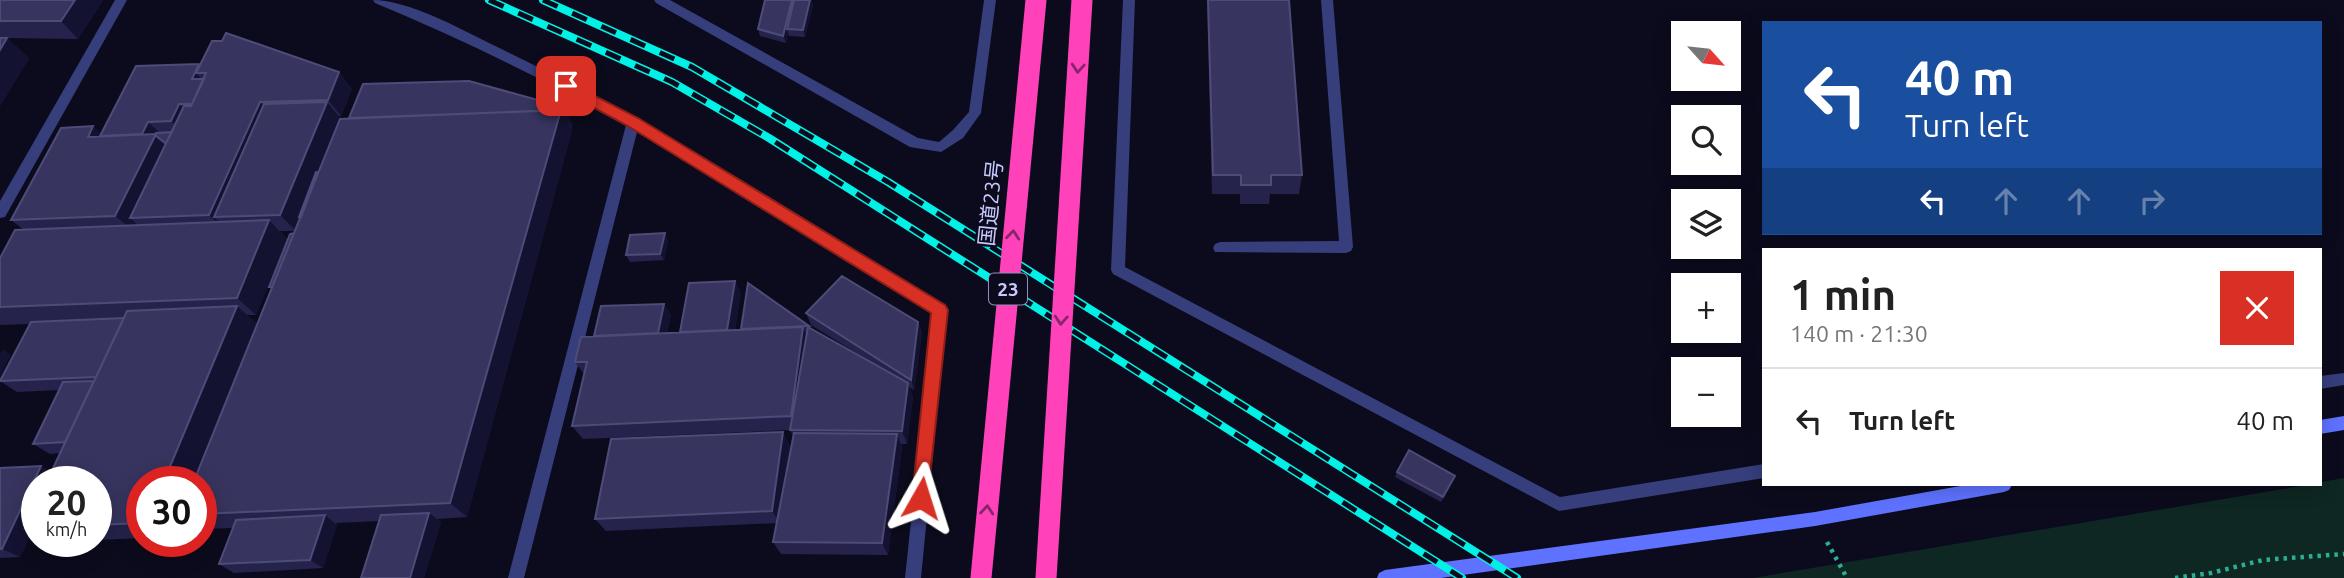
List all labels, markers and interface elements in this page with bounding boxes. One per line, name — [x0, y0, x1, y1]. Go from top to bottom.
north arrow — [1671, 21, 1741, 91]
map controls — [1671, 21, 1741, 427]
icon: left — [1790, 49, 1881, 140]
text: 40 m — [1905, 49, 2014, 104]
pin — [536, 56, 596, 116]
one-way arrow — [1071, 63, 1086, 74]
icon: arrive — [547, 67, 585, 105]
button: search — [1671, 105, 1741, 175]
text: Turn left — [1905, 107, 2029, 143]
street label: 国道23号 — [974, 159, 1006, 247]
icon: left — [1914, 182, 1952, 220]
icon: ahead — [1987, 182, 2025, 220]
icon: ahead — [2060, 182, 2098, 220]
icon: right — [2133, 182, 2171, 220]
button: layers — [1671, 189, 1741, 259]
one-way arrow — [1005, 229, 1020, 240]
text: 1 min — [1790, 271, 1896, 318]
button: close — [2220, 271, 2294, 345]
button: + — [1671, 273, 1741, 343]
road number: 23 — [989, 274, 1027, 304]
one-way arrow — [1054, 314, 1069, 325]
text: 140 m · 21:30 — [1790, 321, 1928, 346]
button: − — [1671, 357, 1741, 427]
icon: left — [1790, 402, 1828, 440]
text: Turn left — [1849, 406, 1955, 435]
text: 40 m — [2236, 406, 2294, 435]
position arrow — [884, 461, 958, 535]
speed limit sign: 30 — [126, 466, 217, 557]
text: 20 — [47, 482, 86, 522]
one-way arrow — [980, 504, 995, 516]
text: km/h — [46, 519, 87, 539]

